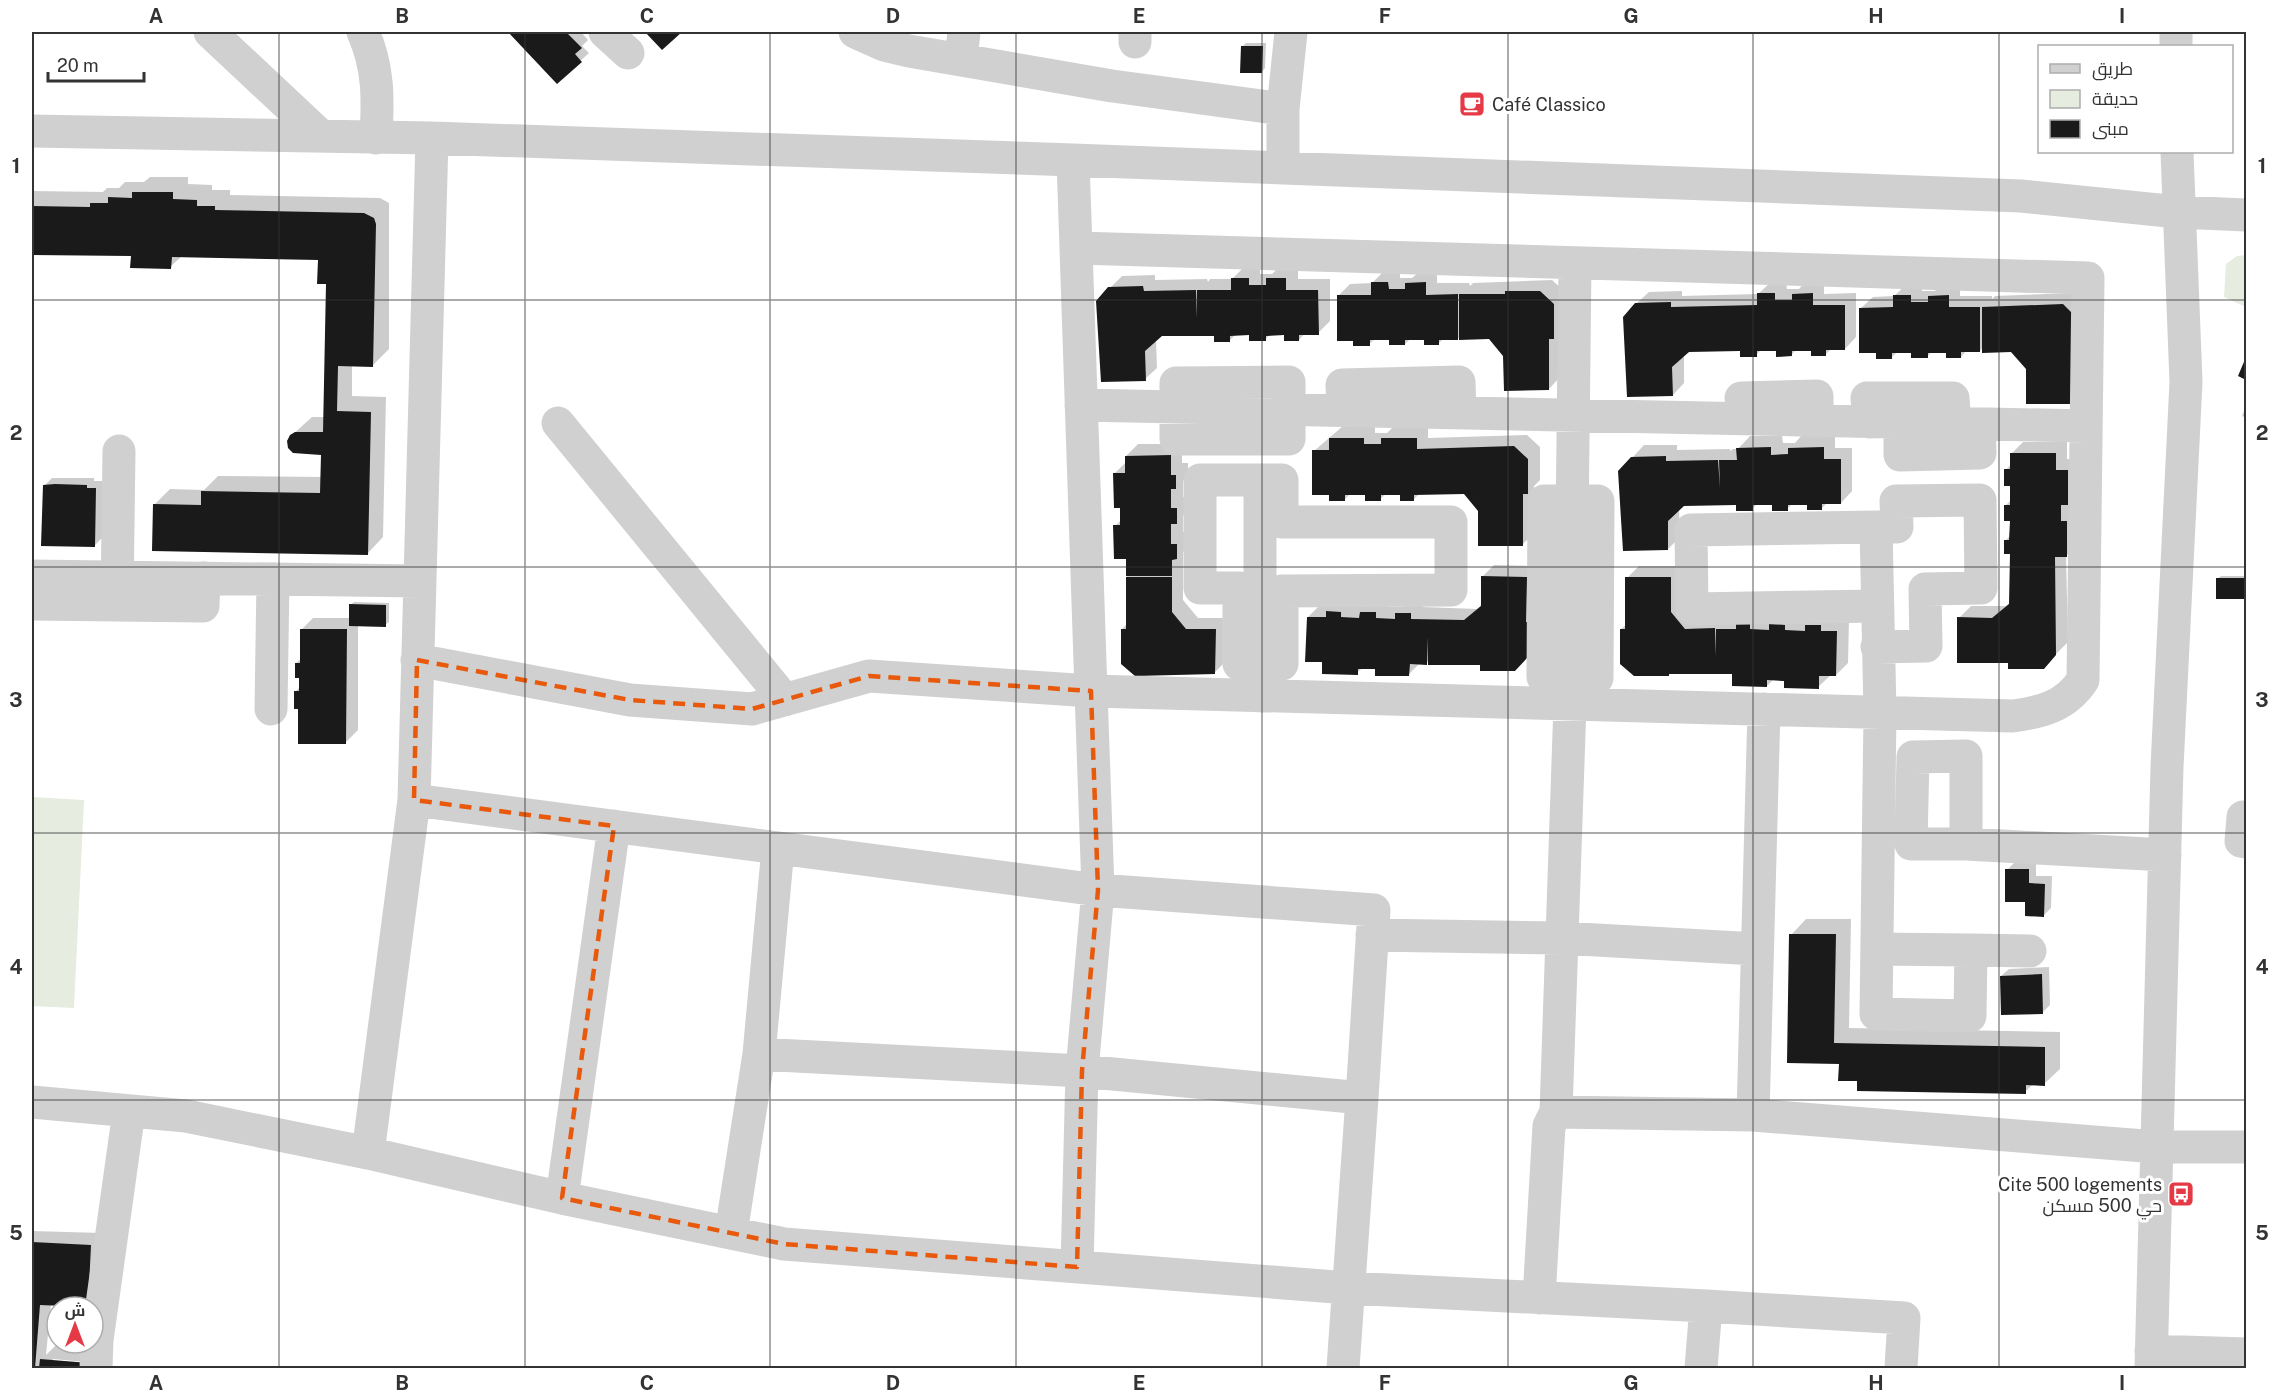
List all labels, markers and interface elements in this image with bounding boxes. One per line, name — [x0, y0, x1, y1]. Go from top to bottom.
text: A — [149, 4, 163, 28]
text: B — [395, 4, 409, 28]
text: C — [640, 4, 654, 28]
text: D — [886, 4, 900, 28]
text: E — [1133, 4, 1145, 28]
text: F — [1379, 4, 1391, 28]
text: G — [1623, 4, 1639, 28]
text: H — [1868, 4, 1884, 28]
text: I — [2119, 4, 2125, 28]
scale bar — [48, 45, 144, 83]
legend — [2038, 45, 2233, 153]
text: 20 m — [57, 55, 99, 76]
text: طريق — [2092, 58, 2133, 81]
text: حديقة — [2092, 88, 2138, 109]
cafe icon: Café Classico — [1457, 89, 1487, 119]
place label: Café Classico — [1492, 94, 1606, 115]
text: مبنى — [2092, 118, 2129, 140]
text: 1 — [12, 154, 20, 178]
text: 1 — [2258, 154, 2266, 178]
text: 2 — [10, 421, 22, 445]
text: 2 — [2256, 421, 2268, 445]
text: 3 — [9, 688, 23, 712]
text: 3 — [2255, 688, 2269, 712]
text: 4 — [9, 955, 23, 979]
text: 4 — [2255, 955, 2269, 979]
place label: Cite 500 logements حي 500 مسكن — [1998, 1174, 2162, 1220]
bus stop icon: Cite 500 logements حي 500 مسكن — [2166, 1179, 2196, 1209]
text: 5 — [9, 1221, 23, 1245]
text: 5 — [2255, 1221, 2269, 1245]
north arrow — [45, 1295, 105, 1355]
text: ش — [65, 1301, 85, 1320]
text: A — [149, 1371, 163, 1395]
text: B — [395, 1371, 409, 1395]
text: C — [640, 1371, 654, 1395]
text: D — [886, 1371, 900, 1395]
text: E — [1133, 1371, 1145, 1395]
text: F — [1379, 1371, 1391, 1395]
text: G — [1623, 1371, 1639, 1395]
text: H — [1868, 1371, 1884, 1395]
text: I — [2119, 1371, 2125, 1395]

